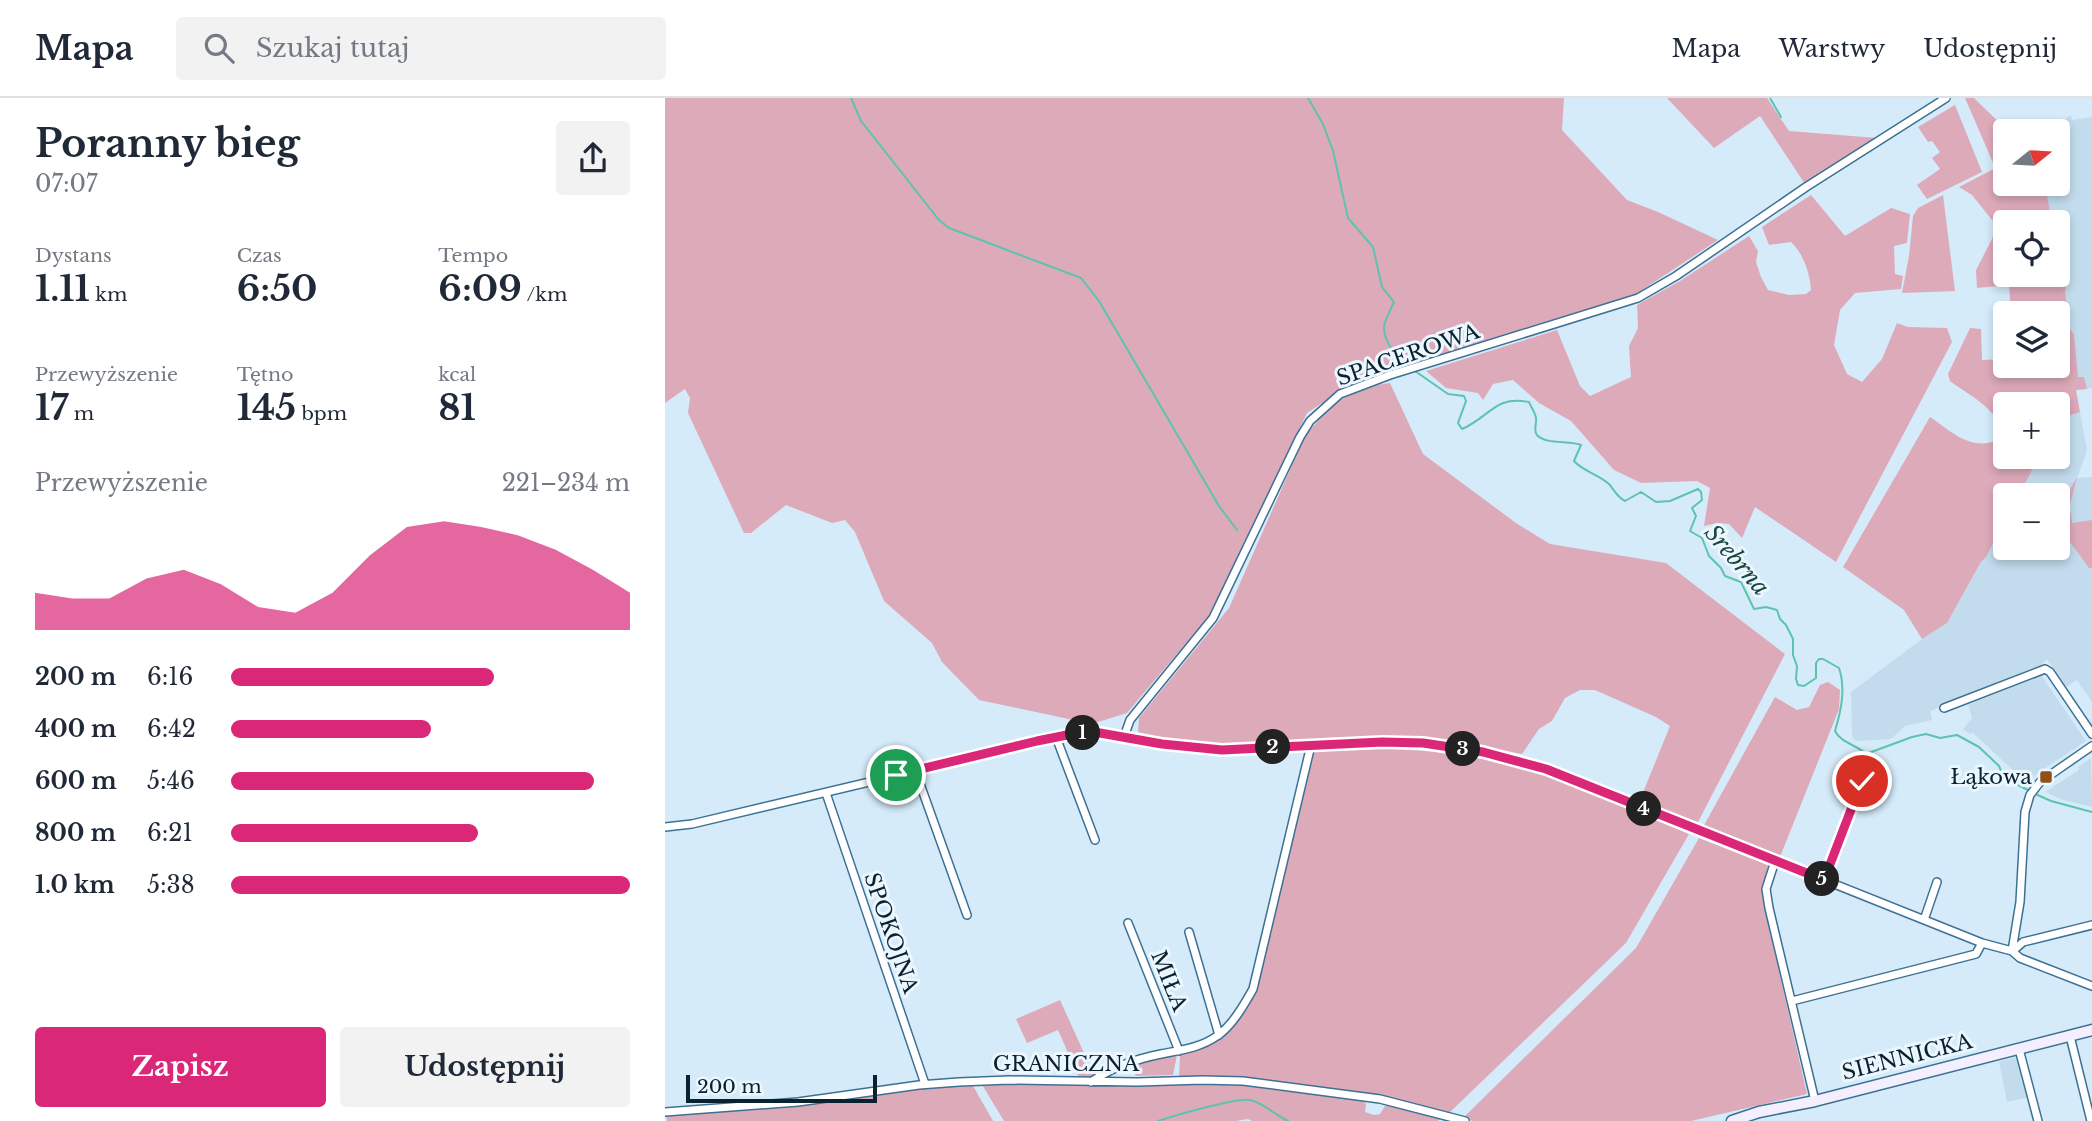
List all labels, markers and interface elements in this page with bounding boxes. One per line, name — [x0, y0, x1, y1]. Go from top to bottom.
search box — [176, 17, 666, 80]
text: Mapa — [35, 28, 134, 69]
icon: search — [200, 29, 238, 67]
text: Szukaj tutaj — [256, 32, 409, 64]
text: Mapa — [1672, 34, 1741, 63]
text: Warstwy — [1779, 34, 1885, 63]
text: Udostępnij — [1923, 34, 2057, 63]
north arrow — [1993, 119, 2070, 196]
map controls — [1993, 119, 2070, 560]
text: Poranny bieg — [35, 120, 300, 167]
button: share — [556, 121, 630, 195]
text: 07:07 — [35, 170, 98, 198]
button: locate — [1993, 210, 2070, 287]
text: Dystans — [35, 244, 112, 267]
text: Czas — [237, 244, 282, 267]
text: Tempo — [438, 244, 508, 267]
text: 1.11 — [35, 267, 90, 310]
text: 6:50 — [237, 267, 317, 310]
text: 6:09 — [438, 267, 522, 310]
text: km — [90, 283, 127, 306]
text: /km — [522, 283, 567, 306]
button: layers — [1993, 301, 2070, 378]
street label: SPACEROWA — [1333, 318, 1484, 392]
text: Przewyższenie — [35, 363, 178, 386]
text: Tętno — [237, 363, 293, 386]
text: kcal — [438, 363, 476, 386]
text: 17 — [35, 386, 68, 429]
text: 145 — [237, 386, 296, 429]
text: 81 — [438, 386, 476, 429]
button: + — [1993, 392, 2070, 469]
text: m — [68, 402, 94, 425]
text: bpm — [296, 402, 347, 425]
text: Przewyższenie — [35, 469, 208, 497]
text: 221–234 m — [502, 469, 630, 497]
button: − — [1993, 483, 2070, 560]
water label: Srebrna — [1699, 519, 1775, 601]
text: 200 m — [35, 663, 116, 691]
text: 6:16 — [147, 663, 193, 691]
text: 400 m — [35, 715, 117, 743]
text: 6:42 — [147, 715, 196, 743]
pin: 1 — [1065, 716, 1101, 750]
text: 1 — [1078, 721, 1087, 744]
pin: 2 — [1255, 730, 1291, 764]
pin: 3 — [1445, 732, 1481, 766]
text: 2 — [1266, 735, 1279, 758]
text: 3 — [1456, 737, 1469, 760]
pin — [866, 745, 926, 805]
pin — [1832, 751, 1892, 811]
icon: arrive — [877, 756, 915, 794]
icon: check — [1843, 762, 1881, 800]
place label: Łąkowa — [1950, 764, 2032, 790]
text: 600 m — [35, 767, 117, 795]
text: 5:46 — [147, 767, 195, 795]
marker: Łąkowa — [2038, 769, 2054, 785]
pin: 4 — [1627, 792, 1661, 826]
text: 4 — [1637, 797, 1650, 820]
text: 800 m — [35, 819, 116, 847]
text: 6:21 — [147, 819, 193, 847]
pin: 5 — [1805, 862, 1839, 896]
text: 5 — [1816, 867, 1827, 890]
street label: SPOKOJNA — [858, 869, 924, 997]
text: 1.0 km — [35, 871, 115, 899]
text: 5:38 — [147, 871, 195, 899]
street label: MIŁA — [1145, 947, 1193, 1016]
button: Zapisz — [35, 1027, 326, 1107]
button: Udostępnij — [340, 1027, 630, 1107]
street label: SIENNICKA — [1839, 1028, 1976, 1086]
street label: GRANICZNA — [993, 1051, 1140, 1077]
scale bar — [686, 1072, 877, 1104]
text: 200 m — [697, 1075, 762, 1098]

